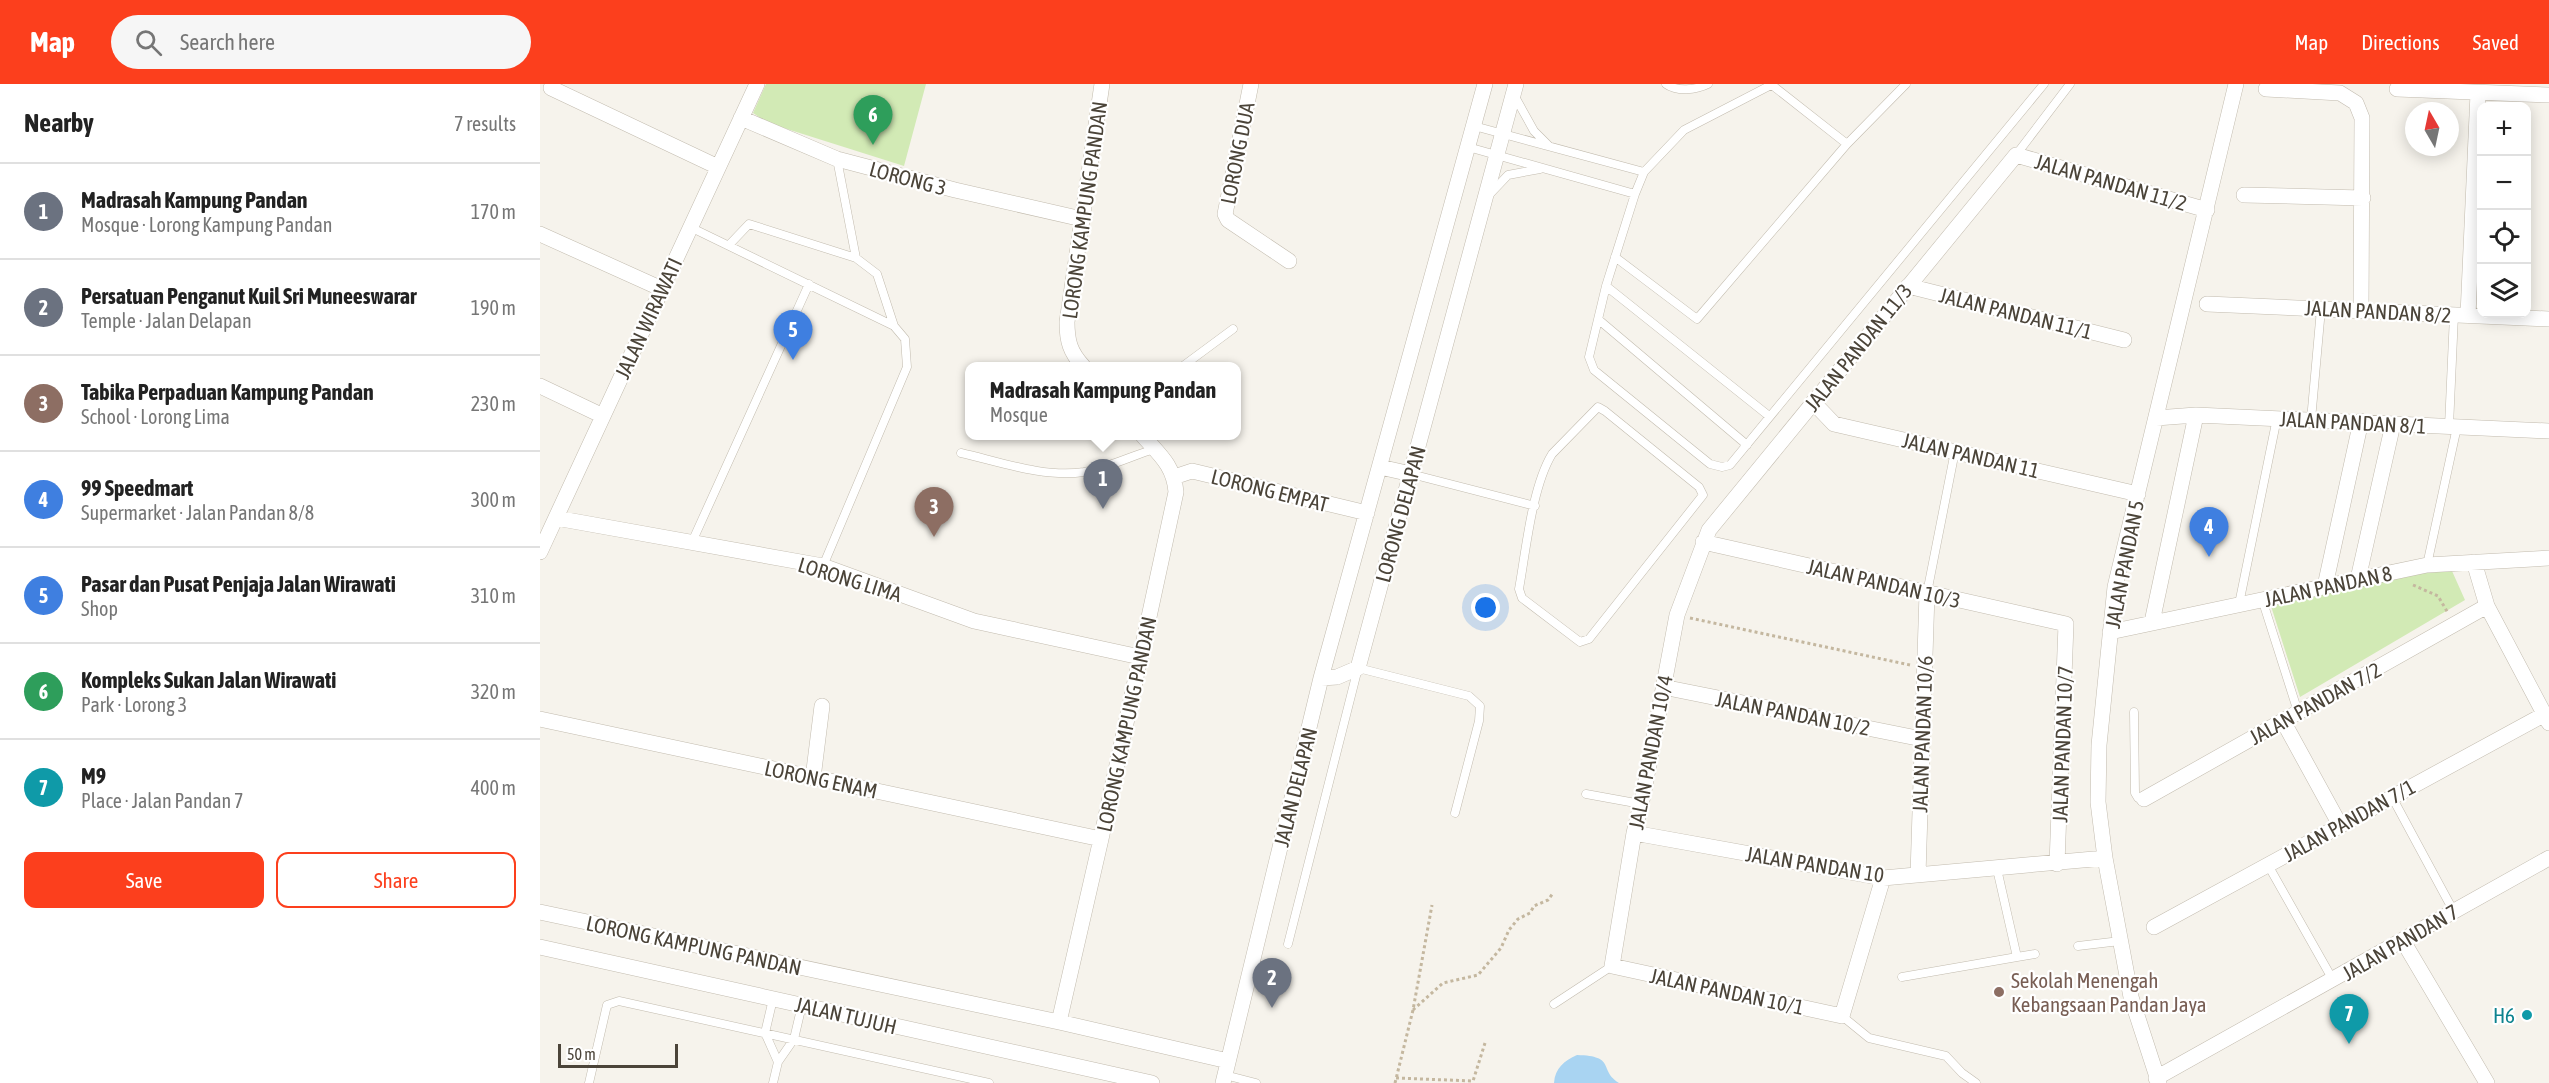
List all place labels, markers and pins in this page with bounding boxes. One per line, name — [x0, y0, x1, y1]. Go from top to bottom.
pin: 6 — [854, 95, 892, 145]
pin: 5 — [774, 310, 812, 360]
pin: 1 — [1084, 460, 1122, 509]
pin: 3 — [914, 488, 954, 537]
pin: 4 — [2190, 508, 2228, 557]
pin: 2 — [1252, 958, 1292, 1008]
place label: Sekolah Menengah Kebangsaan Pandan Jaya — [2011, 968, 2207, 1016]
marker: Sekolah Menengah Kebangsaan Pandan Jaya — [1992, 985, 2006, 999]
pin: 7 — [2330, 994, 2368, 1044]
place label: H6 — [2493, 1003, 2515, 1027]
marker: H6 — [2520, 1008, 2534, 1022]

